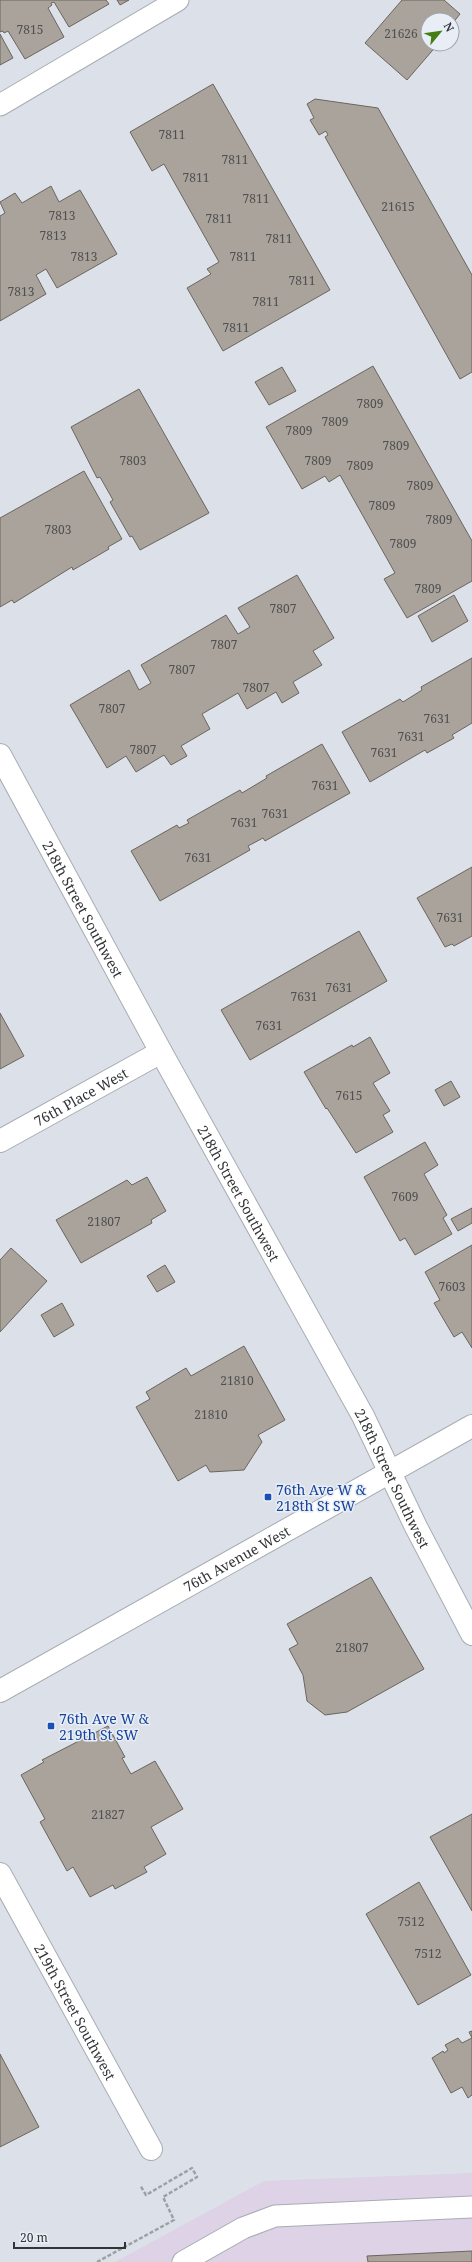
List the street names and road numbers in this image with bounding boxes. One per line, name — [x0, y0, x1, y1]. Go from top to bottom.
street label: 218th Street Southwest — [39, 837, 128, 981]
street label: 76th Place West — [30, 1063, 131, 1130]
street label: 218th Street Southwest — [194, 1121, 285, 1264]
street label: 218th Street Southwest — [351, 1405, 435, 1551]
street label: 76th Avenue West — [180, 1521, 293, 1596]
street label: 219th Street Southwest — [30, 1940, 121, 2083]

